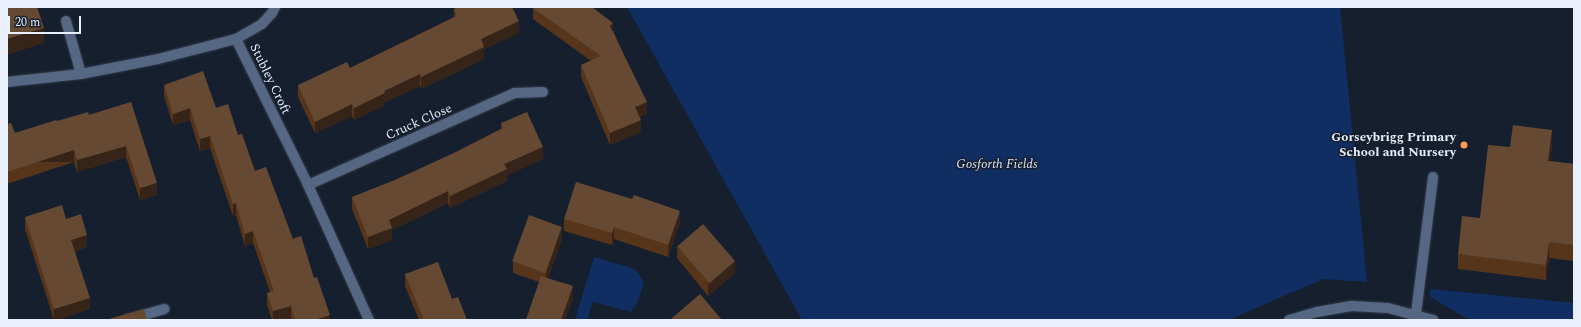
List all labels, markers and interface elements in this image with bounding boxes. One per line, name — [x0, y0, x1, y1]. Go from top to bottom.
scale bar — [10, 8, 83, 34]
text: 20 m — [15, 13, 40, 32]
street label: Stubley Croft — [246, 41, 294, 117]
street label: Cruck Close — [383, 100, 455, 144]
place label: Gorseybrigg Primary School and Nursery — [1331, 130, 1456, 161]
marker: Gorseybrigg Primary School and Nursery — [1459, 140, 1469, 150]
park label: Gosforth Fields — [956, 156, 1038, 172]

